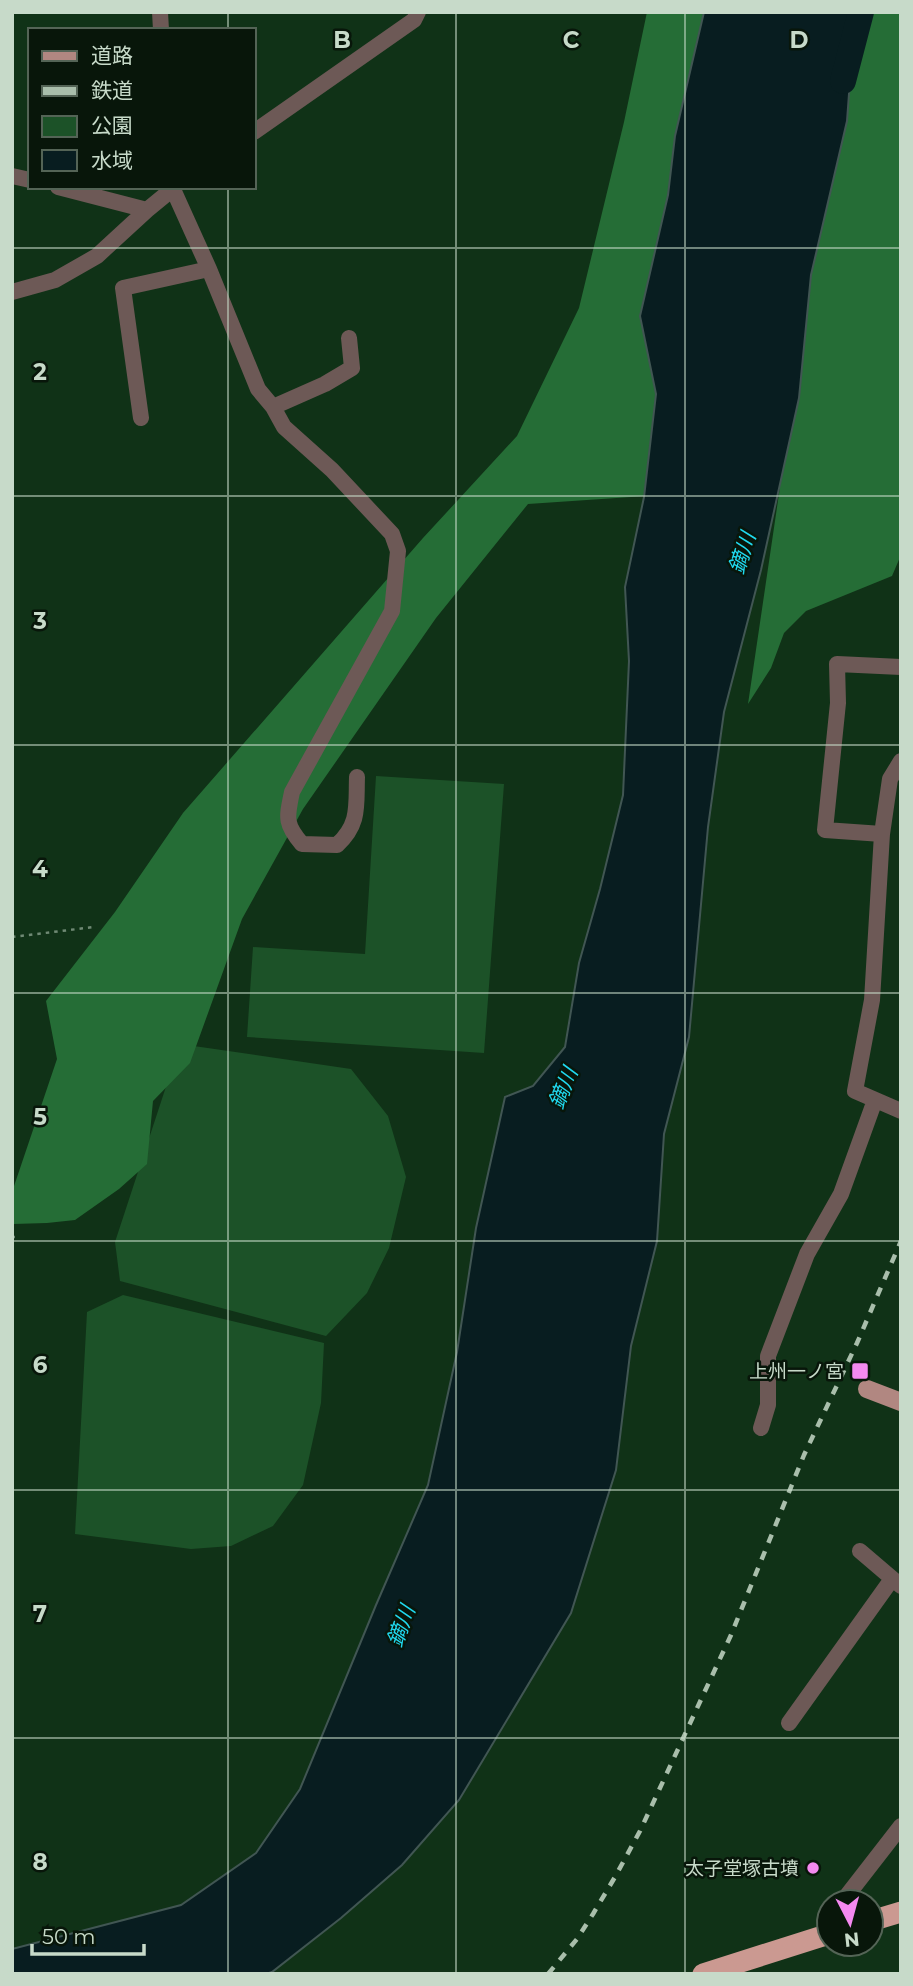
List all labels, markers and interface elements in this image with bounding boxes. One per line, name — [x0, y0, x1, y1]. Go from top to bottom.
text: B — [333, 26, 351, 54]
text: C — [563, 26, 580, 54]
text: D — [790, 26, 809, 54]
legend — [28, 28, 256, 189]
text: 道路 — [91, 43, 133, 68]
text: 鉄道 — [91, 78, 133, 103]
text: 公園 — [91, 113, 133, 138]
text: 水域 — [91, 148, 133, 173]
text: 2 — [33, 358, 47, 386]
water label: 鏑川 — [724, 527, 761, 577]
text: 3 — [32, 607, 47, 635]
text: 4 — [32, 855, 48, 883]
water label: 鏑川 — [544, 1062, 583, 1112]
text: 5 — [33, 1103, 47, 1131]
text: 6 — [33, 1351, 48, 1379]
place label: 上州一ノ宮 — [749, 1360, 844, 1383]
marker: 上州一ノ宮 — [850, 1361, 870, 1381]
text: 7 — [33, 1600, 47, 1628]
water label: 鏑川 — [382, 1600, 421, 1650]
text: 8 — [32, 1848, 48, 1876]
place label: 太子堂塚古墳 — [685, 1857, 799, 1880]
marker: 太子堂塚古墳 — [805, 1860, 821, 1876]
north arrow — [815, 1888, 885, 1958]
scale bar — [32, 1912, 144, 1956]
text: 50 m — [42, 1924, 96, 1949]
text: N — [843, 1927, 861, 1952]

